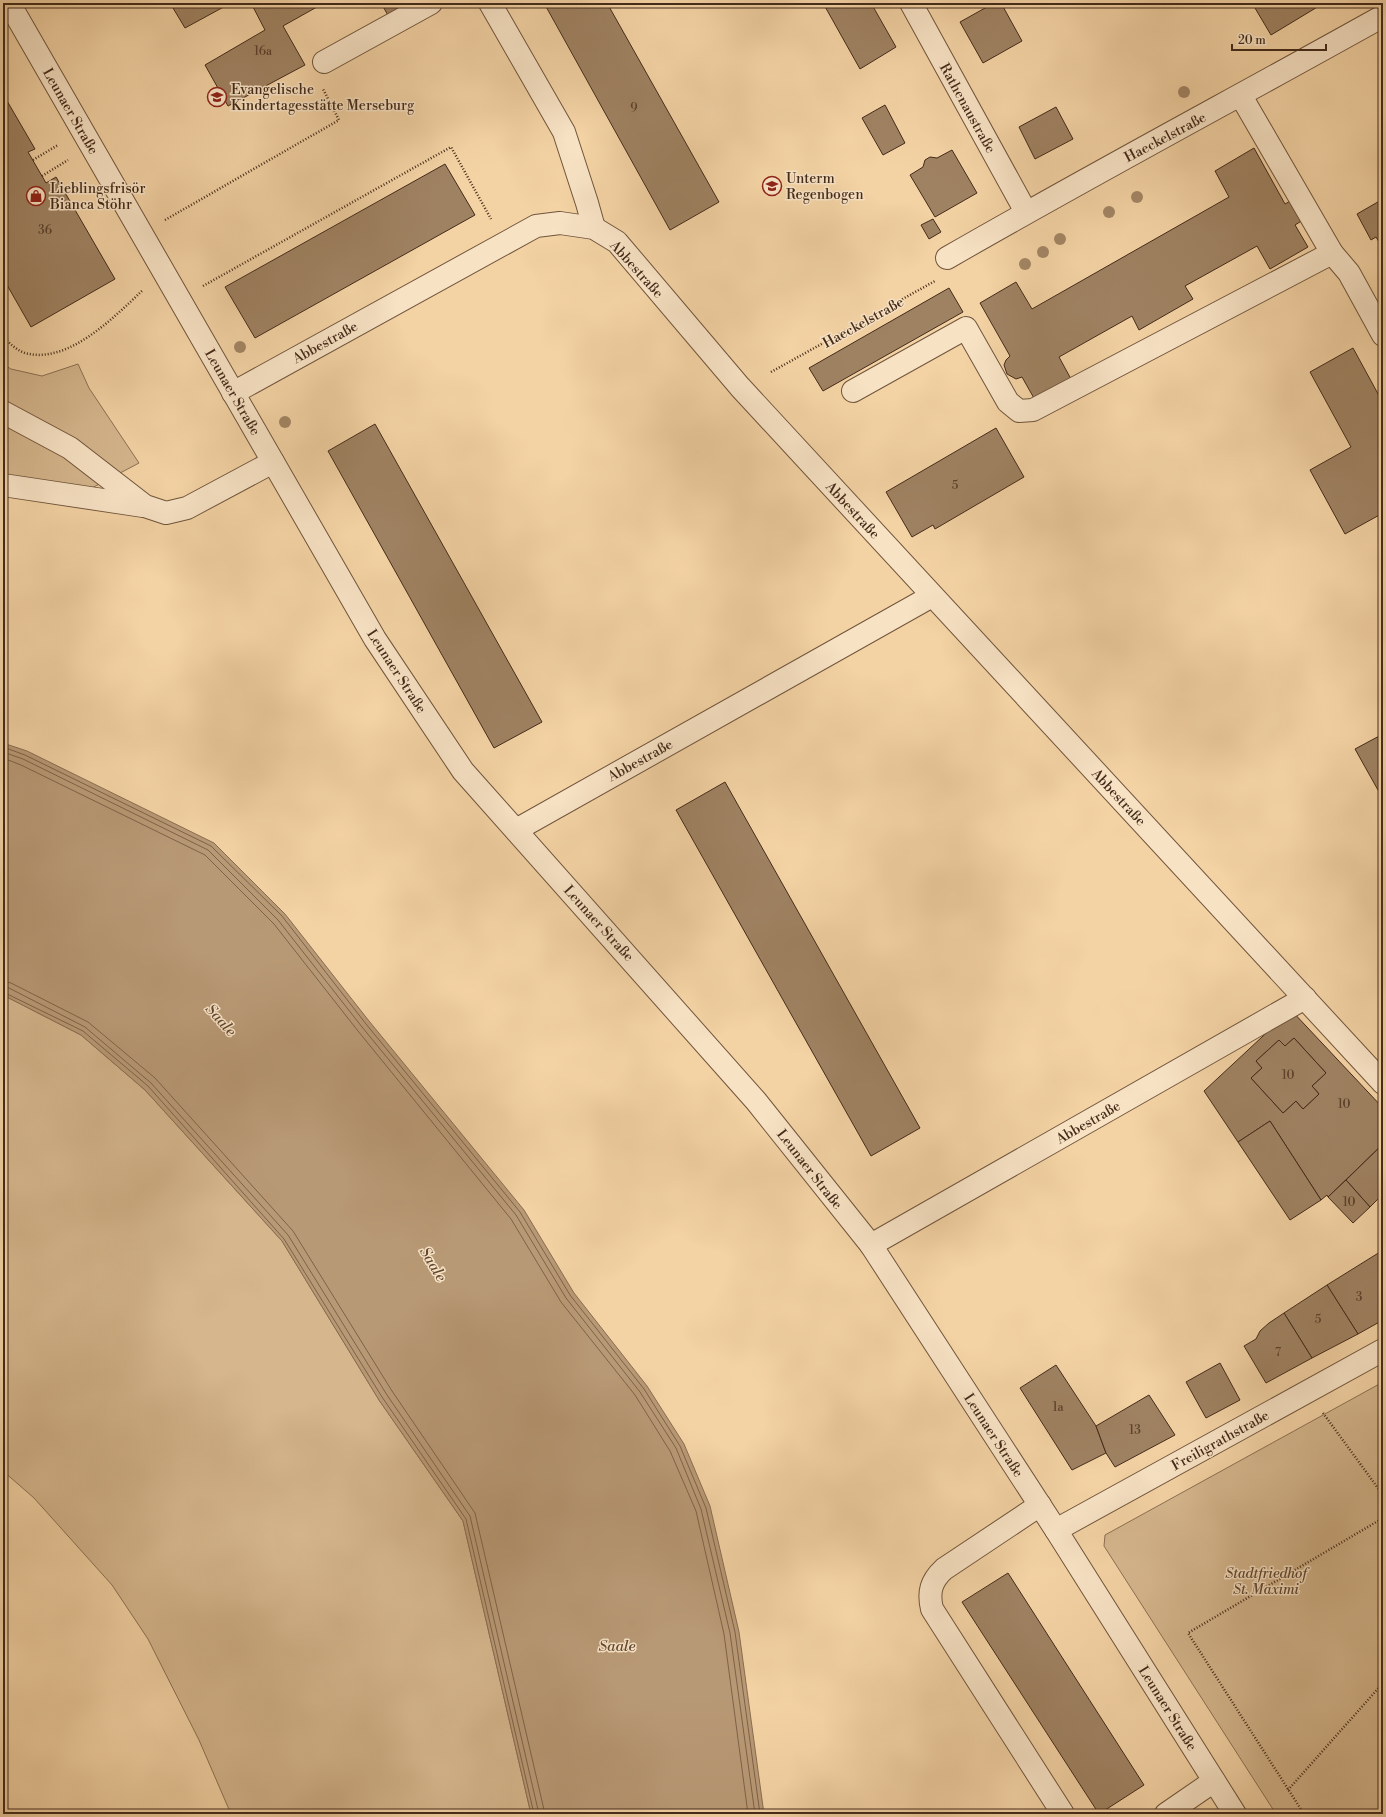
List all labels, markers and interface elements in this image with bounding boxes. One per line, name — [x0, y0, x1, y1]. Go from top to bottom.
scale bar — [1232, 26, 1326, 52]
text: 20 m — [1238, 33, 1266, 48]
house number: 16a — [254, 44, 273, 59]
street label: Rathenaustraße — [935, 60, 999, 157]
street label: Leunaer Straße — [38, 65, 102, 158]
place label: Evangelische Kindertagesstätte Merseburg — [231, 81, 415, 115]
school or university icon: Evangelische Kindertagesstätte Merseburg — [206, 86, 228, 108]
house number: 9 — [630, 101, 638, 116]
street label: Haeckelstraße — [1121, 109, 1209, 167]
place label: Unterm Regenbogen — [786, 170, 864, 204]
school or university icon: Unterm Regenbogen — [761, 175, 783, 197]
place label: Lieblingsfrisör Bianca Stöhr — [49, 180, 146, 214]
shop icon: Lieblingsfrisör Bianca Stöhr — [25, 185, 47, 207]
house number: 36 — [38, 223, 52, 238]
street label: Abbestraße — [605, 236, 667, 302]
street label: Haeckelstraße — [820, 293, 907, 353]
street label: Abbestraße — [289, 318, 361, 369]
street label: Leunaer Straße — [200, 346, 264, 439]
street label: Abbestraße — [821, 478, 883, 543]
house number: 5 — [952, 478, 959, 493]
street label: Leunaer Straße — [362, 626, 430, 717]
street label: Abbestraße — [604, 736, 676, 787]
street label: Abbestraße — [1087, 765, 1149, 830]
street label: Leunaer Straße — [559, 882, 637, 966]
water label: Saale — [201, 1000, 240, 1040]
house number: 10 — [1282, 1068, 1294, 1083]
street label: Abbestraße — [1052, 1097, 1124, 1149]
house number: 10 — [1338, 1097, 1350, 1112]
street label: Leunaer Straße — [772, 1126, 846, 1213]
house number: 10 — [1343, 1195, 1355, 1210]
water label: Saale — [415, 1243, 450, 1285]
house number: 3 — [1356, 1290, 1363, 1305]
house number: 5 — [1315, 1312, 1322, 1327]
house number: 7 — [1275, 1345, 1281, 1360]
street label: Leunaer Straße — [959, 1390, 1027, 1481]
house number: 1a — [1052, 1400, 1065, 1415]
street label: Freiligrathstraße — [1169, 1407, 1272, 1475]
house number: 13 — [1129, 1423, 1141, 1438]
park label: Stadtfriedhof St. Maximi — [1225, 1565, 1310, 1599]
water label: Saale — [598, 1637, 636, 1656]
street label: Leunaer Straße — [1134, 1663, 1200, 1754]

